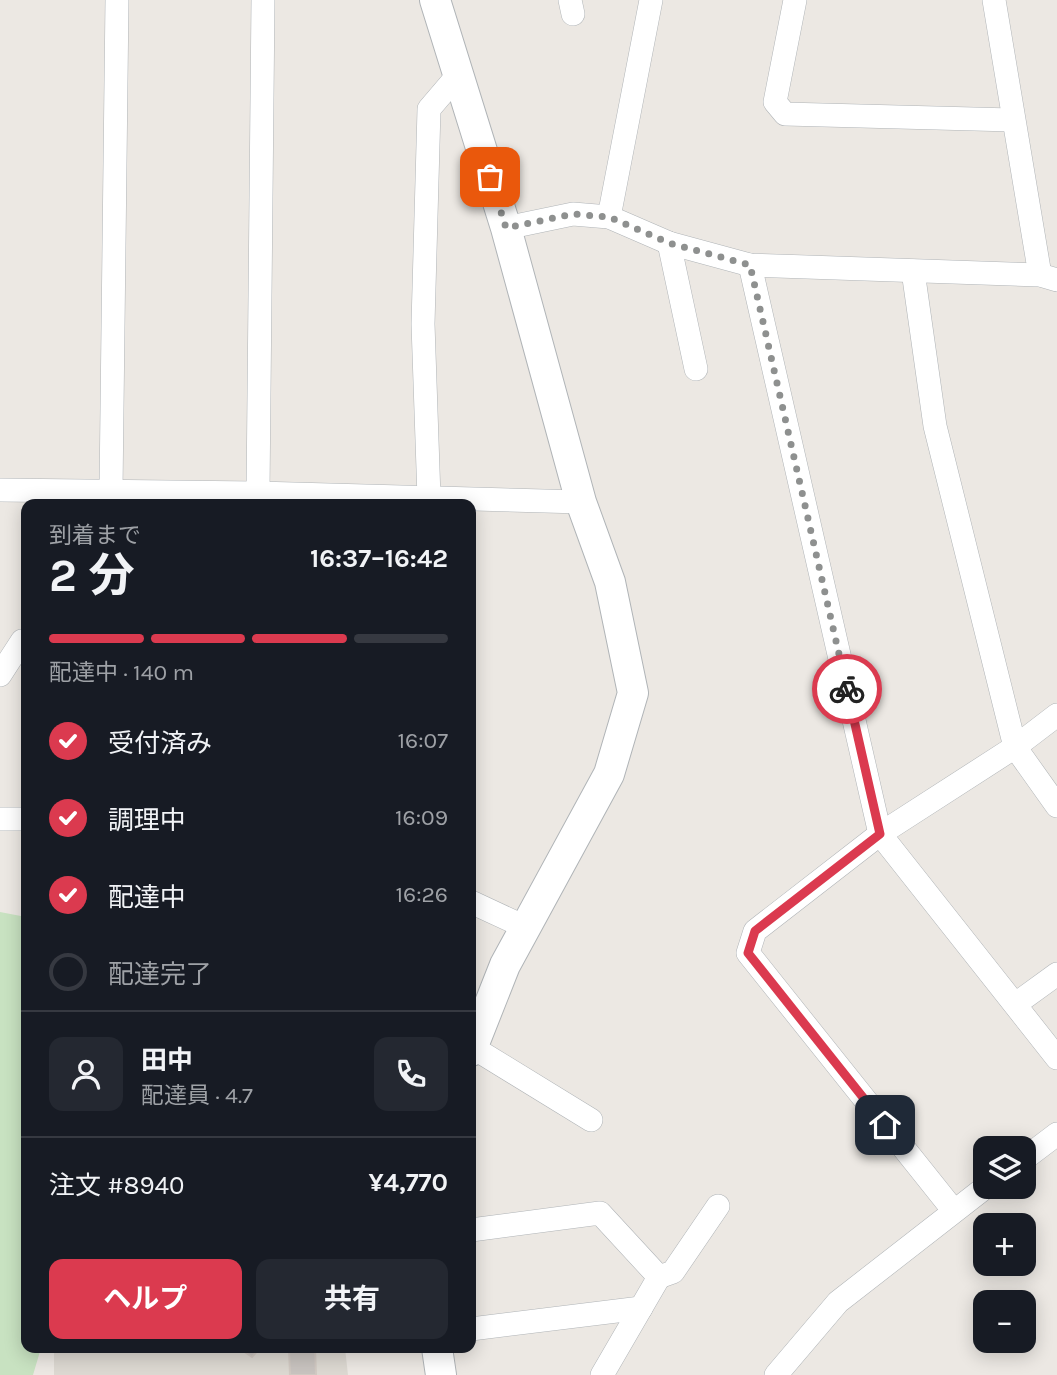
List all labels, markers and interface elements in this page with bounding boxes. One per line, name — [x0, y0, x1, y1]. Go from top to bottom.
pin — [460, 147, 520, 207]
icon: bag — [471, 158, 509, 196]
text: 到着まで — [49, 522, 141, 549]
text: 16:37–16:42 — [310, 543, 448, 574]
text: 2 分 — [49, 549, 134, 603]
courier — [812, 654, 882, 724]
text: 配達中 · 140 m — [49, 659, 194, 686]
icon: bike — [828, 670, 866, 708]
icon: check — [49, 722, 87, 760]
text: 16:07 — [397, 727, 448, 754]
text: 受付済み — [108, 728, 212, 759]
icon: check — [49, 799, 87, 837]
text: 16:09 — [395, 804, 448, 831]
text: 調理中 — [108, 805, 186, 836]
icon: check — [49, 876, 87, 914]
text: 16:26 — [395, 881, 448, 908]
text: 配達中 — [108, 882, 186, 913]
text: 配達完了 — [108, 959, 212, 990]
button: person — [49, 1037, 123, 1111]
button: phone — [374, 1037, 448, 1111]
text: 田中 — [141, 1045, 193, 1076]
text: 配達員 · 4.7 — [141, 1082, 253, 1109]
pin — [855, 1095, 915, 1155]
icon: home — [866, 1106, 904, 1144]
map controls — [973, 1136, 1036, 1353]
button: layers — [973, 1136, 1036, 1199]
text: ¥4,770 — [368, 1167, 448, 1198]
text: 注文 #8940 — [49, 1170, 184, 1201]
button: + — [973, 1213, 1036, 1276]
button: ヘルプ — [49, 1259, 242, 1339]
button: 共有 — [256, 1259, 448, 1339]
button: − — [973, 1290, 1036, 1353]

